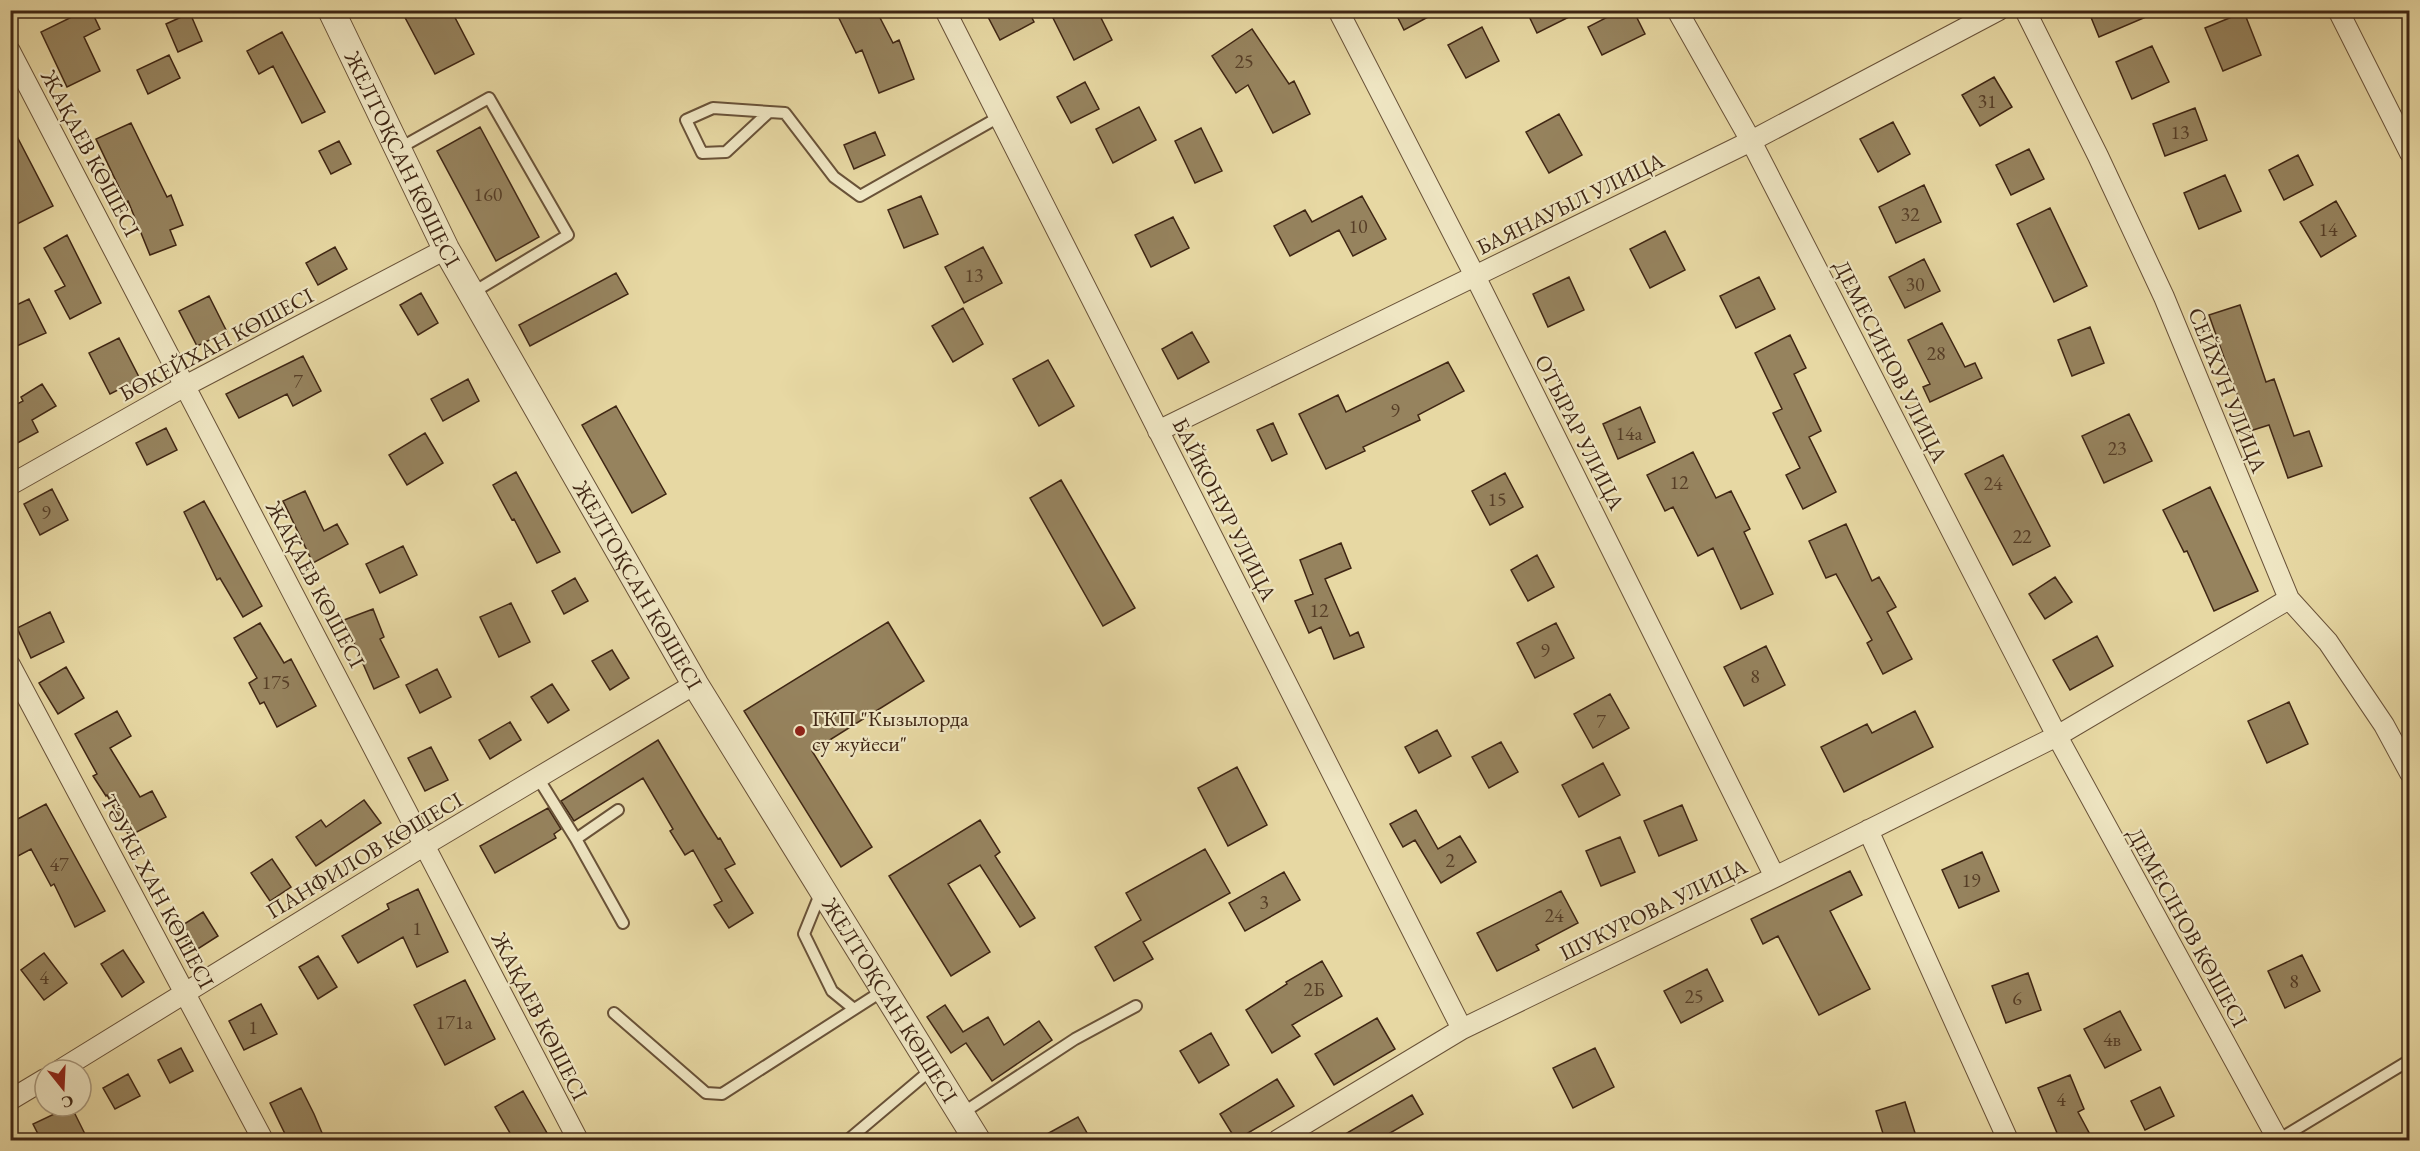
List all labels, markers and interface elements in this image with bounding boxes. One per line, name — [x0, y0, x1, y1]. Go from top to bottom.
street label: ЖЕЛТОҚСАН КӨШЕСІ — [337, 45, 467, 272]
house number: 25 — [1234, 48, 1254, 74]
street label: ЖАҚАЕВ КӨШЕСІ — [34, 64, 147, 242]
house number: 31 — [1977, 88, 1997, 114]
house number: 13 — [2170, 119, 2190, 145]
street label: БАЯНАУЫЛ УЛИЦА — [1472, 145, 1669, 261]
house number: 160 — [474, 181, 503, 207]
house number: 32 — [1900, 201, 1920, 227]
house number: 10 — [1348, 213, 1368, 239]
house number: 14 — [2318, 216, 2338, 242]
street label: ДЕМЕСИНОВ УЛИЦА — [1827, 255, 1955, 468]
house number: 13 — [964, 262, 984, 288]
house number: 30 — [1905, 271, 1925, 297]
street label: БӨКЕЙХАН КӨШЕСІ — [114, 281, 319, 408]
street label: СЕЙХУН УЛИЦА — [2181, 303, 2274, 478]
house number: 28 — [1926, 340, 1946, 366]
street label: ОТЫРАР УЛИЦА — [1528, 350, 1631, 515]
house number: 7 — [293, 368, 303, 394]
house number: 9 — [1390, 397, 1400, 423]
street label: БАЙКОНУР УЛИЦА — [1166, 413, 1284, 606]
house number: 14а — [1615, 420, 1643, 446]
house number: 23 — [2107, 435, 2127, 461]
house number: 12 — [1669, 469, 1689, 495]
house number: 24 — [1983, 470, 2003, 496]
street label: ЖЕЛТОҚСАН КӨШЕСІ — [566, 474, 709, 695]
house number: 15 — [1487, 486, 1507, 512]
street label: ЖАҚАЕВ КӨШЕСІ — [259, 495, 372, 673]
house number: 9 — [41, 499, 51, 525]
house number: 22 — [2012, 523, 2032, 549]
house number: 12 — [1309, 597, 1329, 623]
house number: 9 — [1540, 637, 1550, 663]
house number: 8 — [1750, 663, 1760, 689]
house number: 175 — [262, 669, 290, 695]
place label: ГКП "Кызылорда су жуйеси" — [812, 704, 969, 758]
house number: 7 — [1596, 708, 1606, 734]
marker: ГКП "Кызылорда су жуйеси" — [793, 724, 807, 738]
street label: ПАНФИЛОВ КӨШЕСІ — [261, 785, 468, 926]
street label: ТӘУКЕ ХАН КӨШЕСІ — [94, 789, 221, 994]
street label: ДЕМЕСІНОВ КӨШЕСІ — [2121, 822, 2255, 1033]
house number: 2 — [1445, 847, 1455, 873]
house number: 47 — [49, 851, 69, 877]
street label: ШУКУРОВА УЛИЦА — [1555, 851, 1752, 967]
house number: 19 — [1961, 867, 1981, 893]
house number: 3 — [1259, 889, 1269, 915]
street label: ЖЕЛТОҚСАН КӨШЕСІ — [815, 891, 965, 1109]
house number: 24 — [1544, 902, 1564, 928]
house number: 1 — [412, 915, 422, 941]
street label: ЖАҚАЕВ КӨШЕСІ — [484, 926, 595, 1106]
house number: 4 — [39, 964, 49, 990]
house number: 8 — [2289, 968, 2299, 994]
house number: 2Б — [1303, 976, 1325, 1002]
house number: 25 — [1684, 983, 1704, 1009]
house number: 6 — [2012, 985, 2022, 1011]
house number: 171а — [436, 1009, 472, 1035]
house number: 1 — [248, 1014, 258, 1040]
house number: 4в — [2103, 1026, 2121, 1052]
north arrow — [33, 1058, 93, 1118]
house number: 4 — [2056, 1086, 2066, 1112]
text: С — [59, 1090, 76, 1114]

